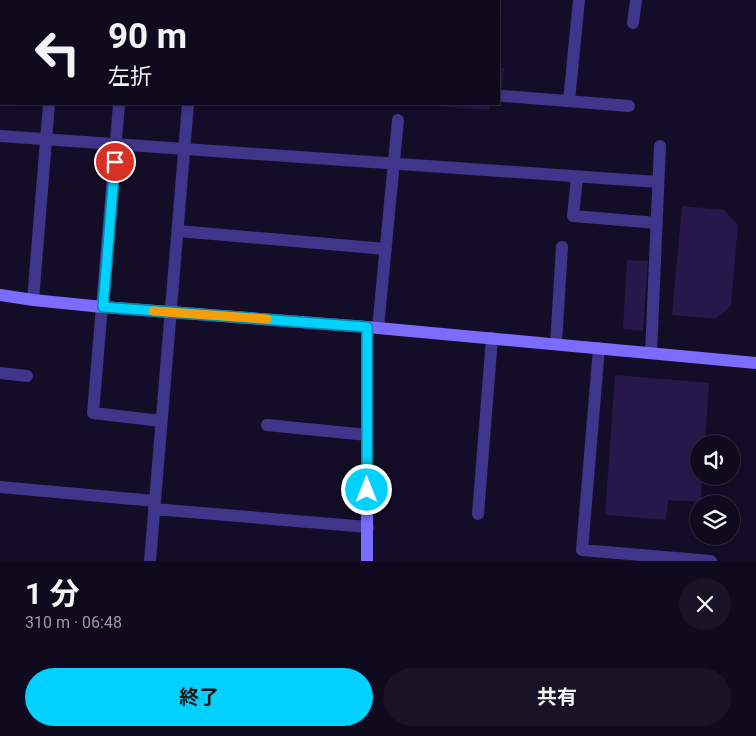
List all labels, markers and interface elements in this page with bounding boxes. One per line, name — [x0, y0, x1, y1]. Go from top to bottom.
text: 90 m — [108, 16, 187, 57]
icon: left — [25, 20, 90, 85]
text: 左折 — [108, 64, 152, 89]
pin — [94, 141, 136, 183]
icon: arrive — [101, 148, 129, 176]
map controls — [690, 435, 740, 545]
button: sound — [690, 435, 740, 485]
position arrow — [340, 463, 392, 515]
button: layers — [690, 495, 740, 545]
text: 1 分 — [25, 576, 80, 611]
button: close — [679, 578, 731, 630]
text: 310 m · 06:48 — [25, 613, 122, 632]
button: 終了 — [25, 668, 373, 726]
button: 共有 — [383, 668, 731, 726]

